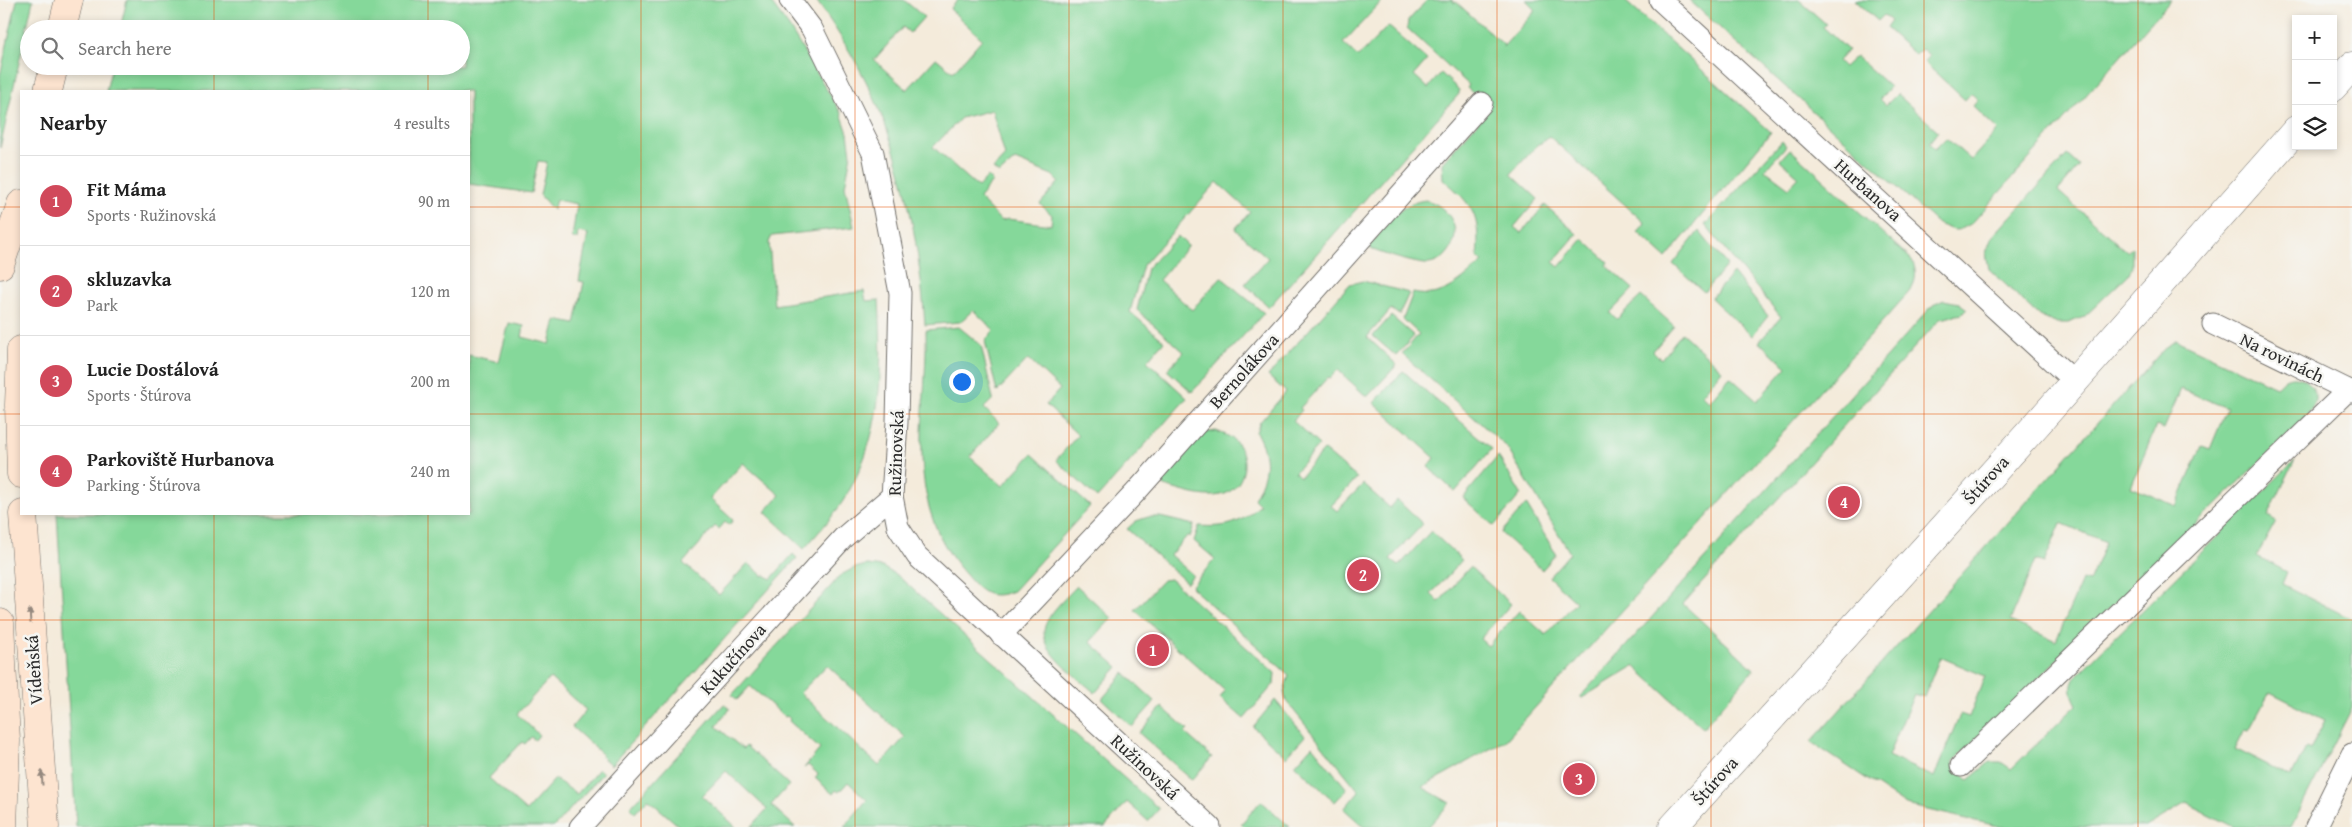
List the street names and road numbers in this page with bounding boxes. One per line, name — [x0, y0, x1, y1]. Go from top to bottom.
street label: Hurbanova — [1828, 152, 1909, 228]
street label: Bernolákova — [1202, 326, 1285, 414]
street label: Na rovinách — [2236, 326, 2329, 390]
street label: Ružinovská — [881, 409, 911, 496]
street label: Štúrova — [1956, 449, 2015, 510]
street label: Kukučínova — [693, 616, 773, 701]
street label: Vídeňská — [18, 634, 49, 706]
street label: Ružinovská — [1105, 728, 1186, 806]
street label: Štúrova — [1685, 750, 1744, 811]

